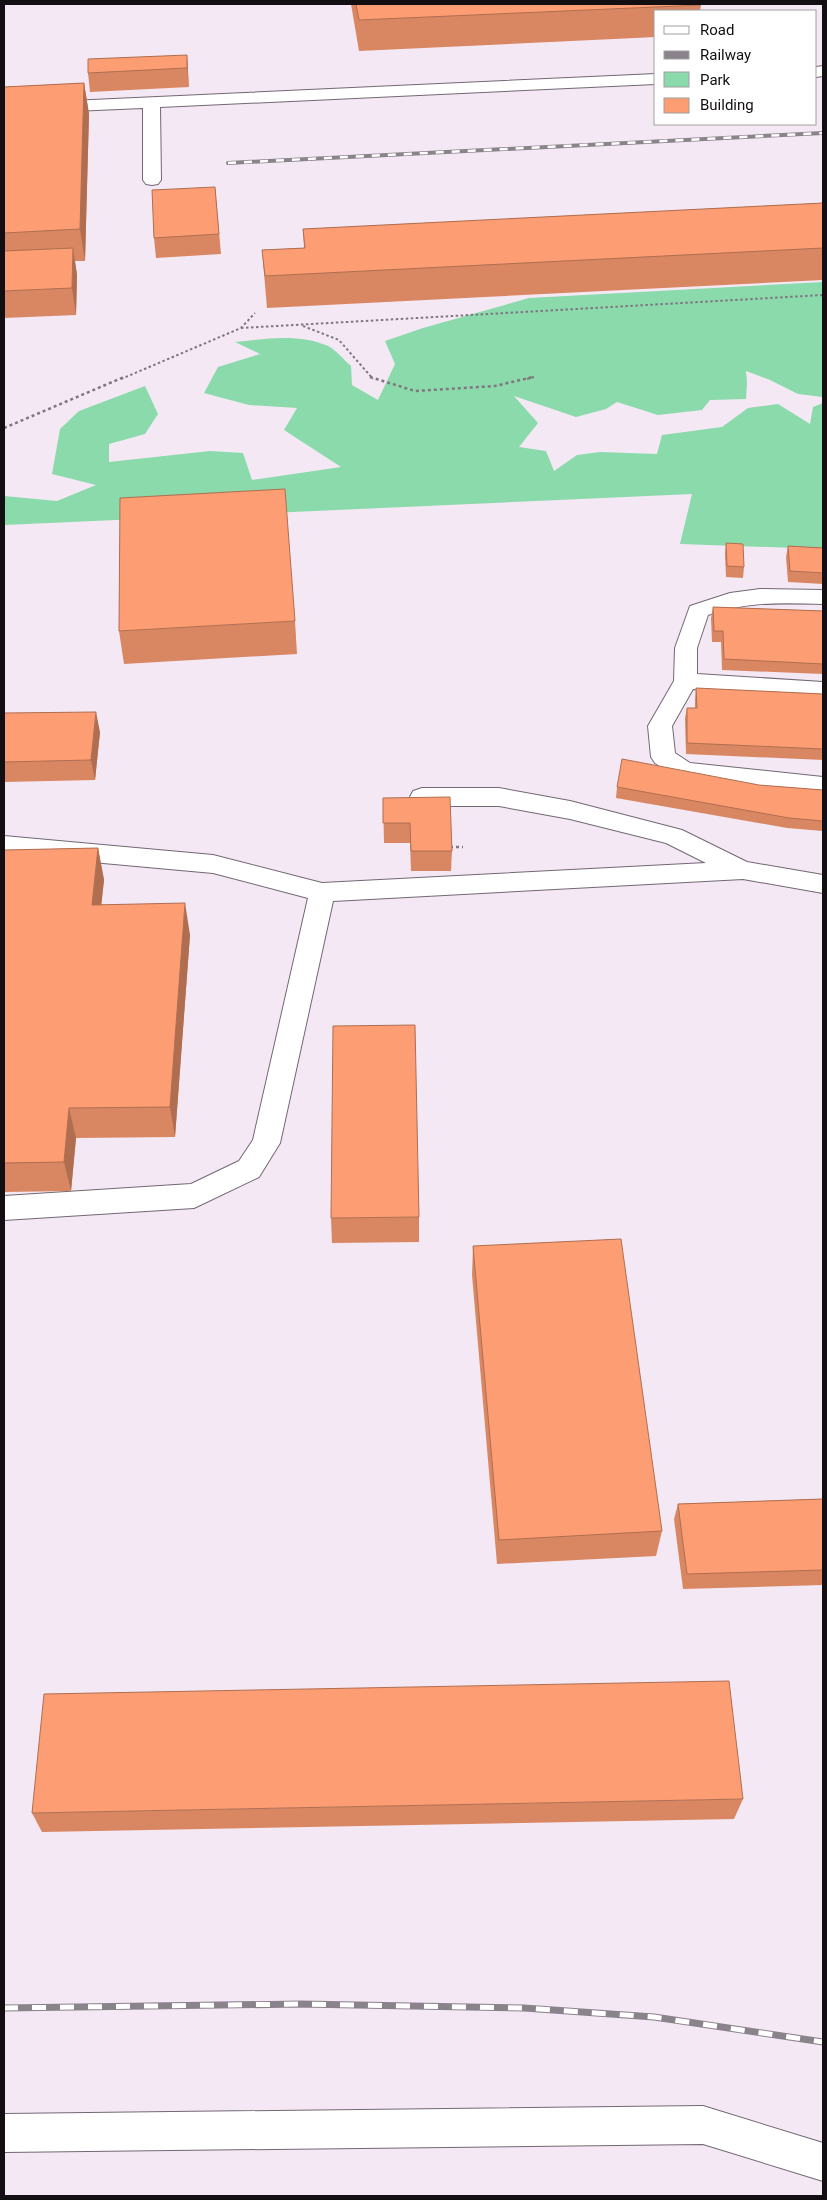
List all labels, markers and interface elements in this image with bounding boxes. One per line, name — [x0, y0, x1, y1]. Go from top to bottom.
legend — [654, 10, 817, 125]
text: Road — [700, 21, 734, 39]
text: Railway — [700, 46, 751, 64]
text: Park — [700, 71, 731, 89]
text: Building — [700, 96, 754, 114]

